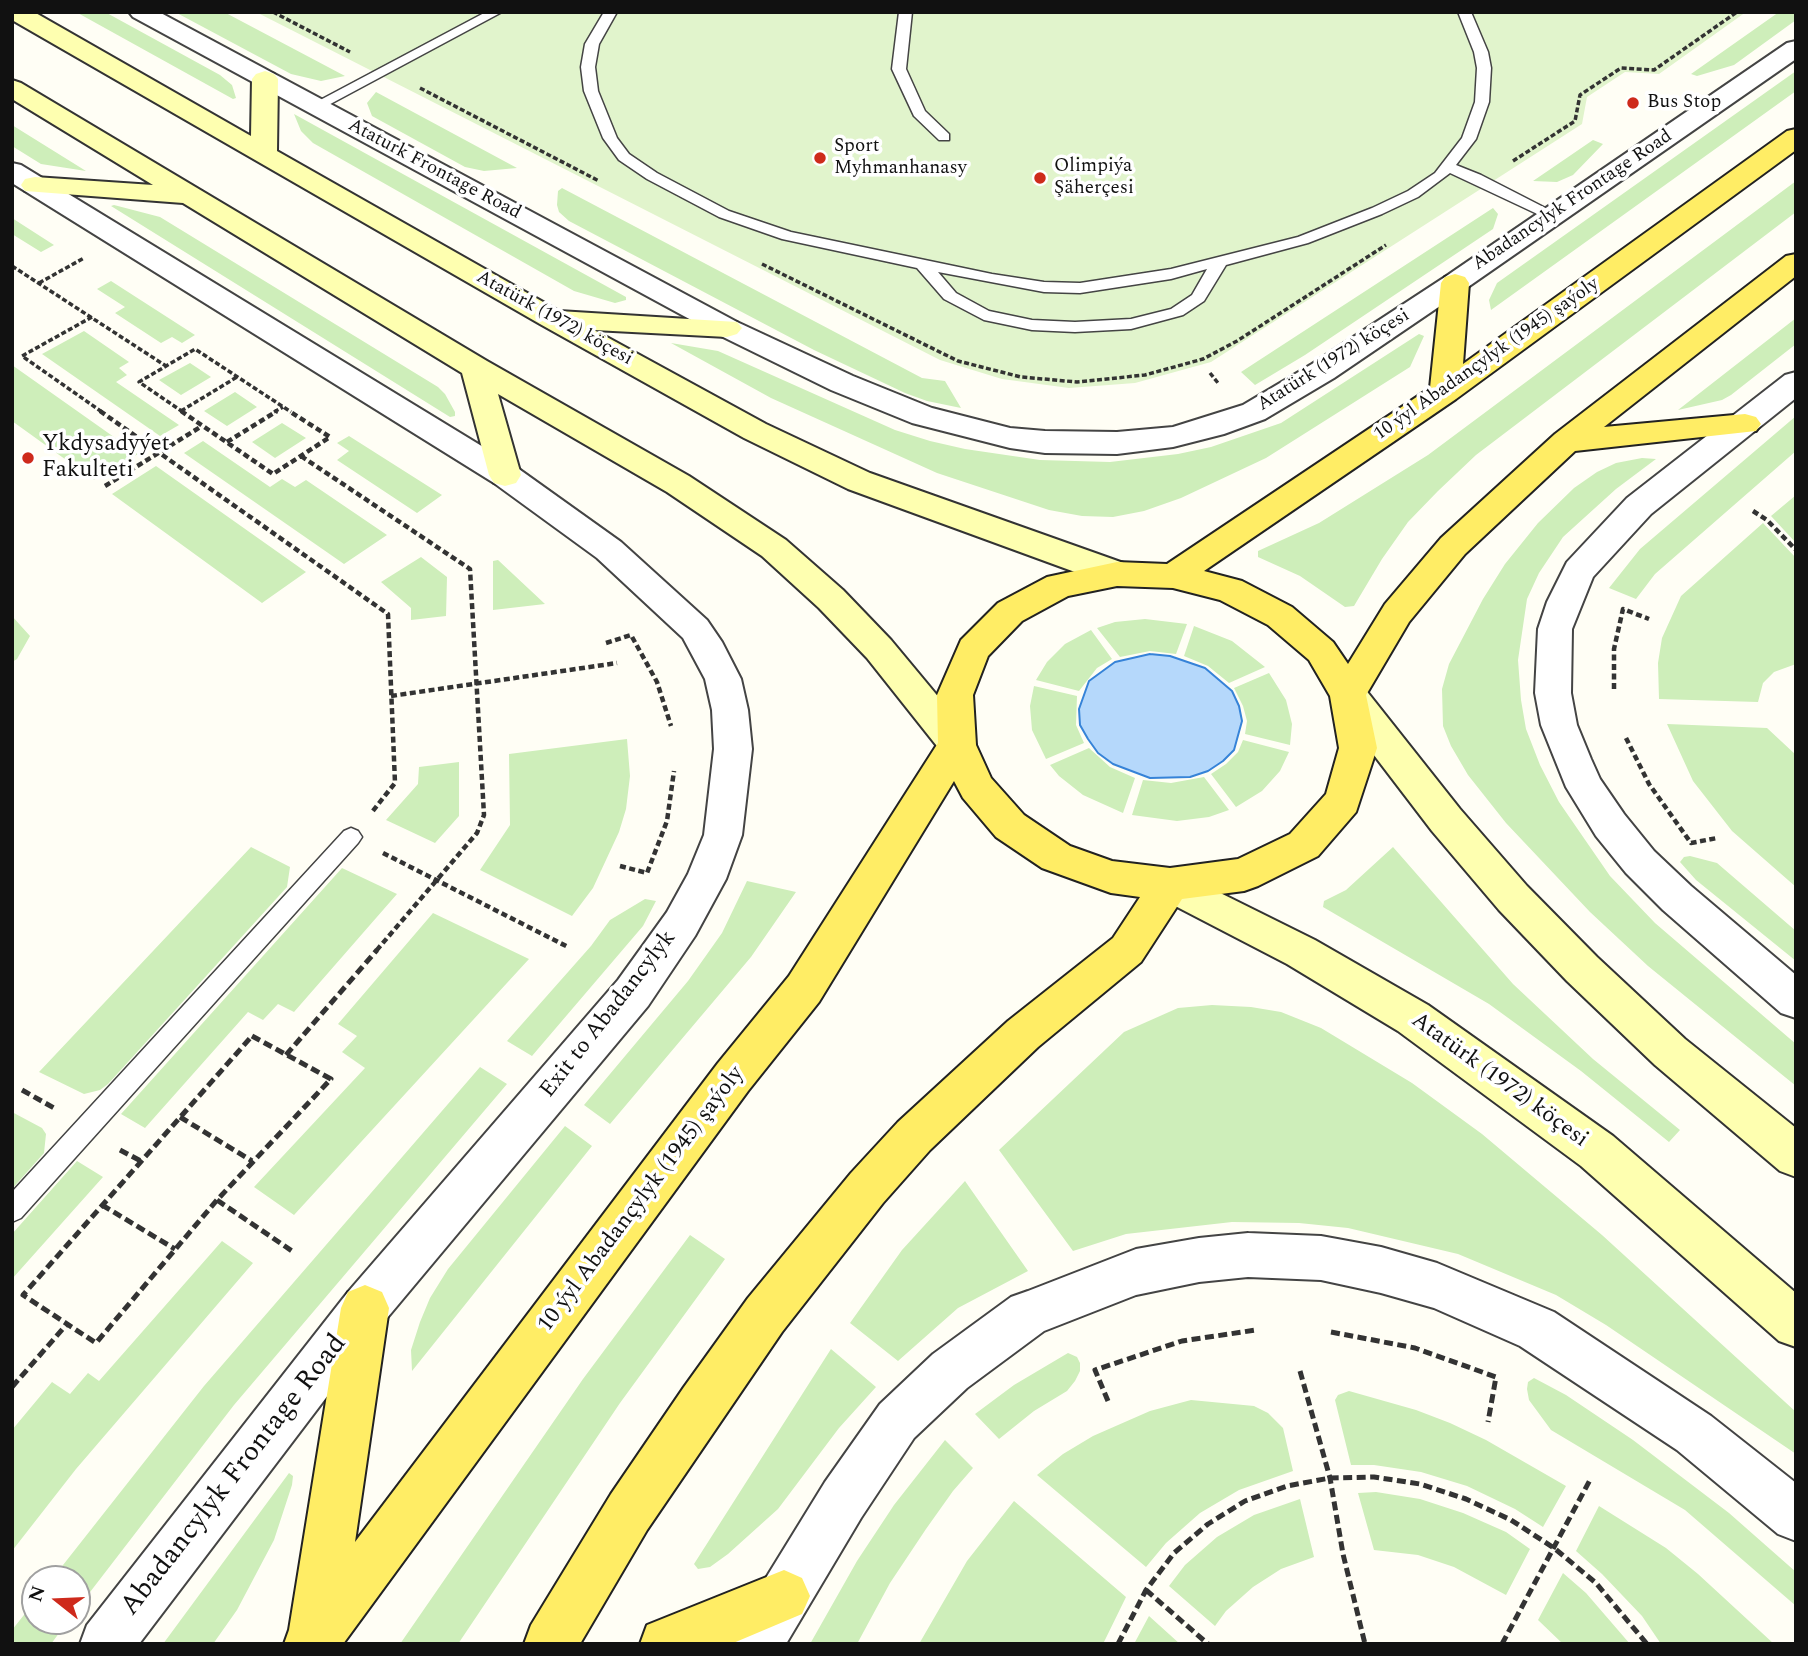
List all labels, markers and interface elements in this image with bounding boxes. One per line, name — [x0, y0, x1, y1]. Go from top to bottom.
place label: Bus Stop — [1647, 92, 1721, 114]
marker: Bus Stop — [1625, 95, 1641, 111]
street label: Ataturk Frontage Road — [344, 115, 524, 225]
street label: Abadancylyk Frontage Road — [1469, 126, 1677, 276]
place label: Sport Myhmanhanasy — [834, 136, 967, 180]
marker: Sport Myhmanhanasy — [812, 150, 828, 166]
place label: Olimpiýa Şäherçesi — [1054, 156, 1134, 200]
marker: Olimpiýa Şäherçesi — [1032, 170, 1048, 186]
street label: Atatürk (1972) köçesi — [472, 267, 636, 371]
street label: 10 ýyl Abadançylyk (1945) şaýoly — [1370, 273, 1604, 447]
street label: Atatürk (1972) köçesi — [1254, 305, 1414, 417]
place label: Ykdysadyýet Fakulteti — [42, 431, 170, 485]
marker: Ykdysadyýet Fakulteti — [20, 450, 36, 466]
street label: Exit to Abadancylyk — [535, 926, 683, 1104]
street label: Atatürk (1972) köçesi — [1405, 1007, 1593, 1155]
street label: 10 ýyl Abadançylyk (1945) şaýoly — [533, 1062, 751, 1338]
street label: Abadancylyk Frontage Road — [115, 1329, 355, 1623]
north arrow — [21, 1565, 91, 1635]
text: N — [21, 1582, 54, 1606]

